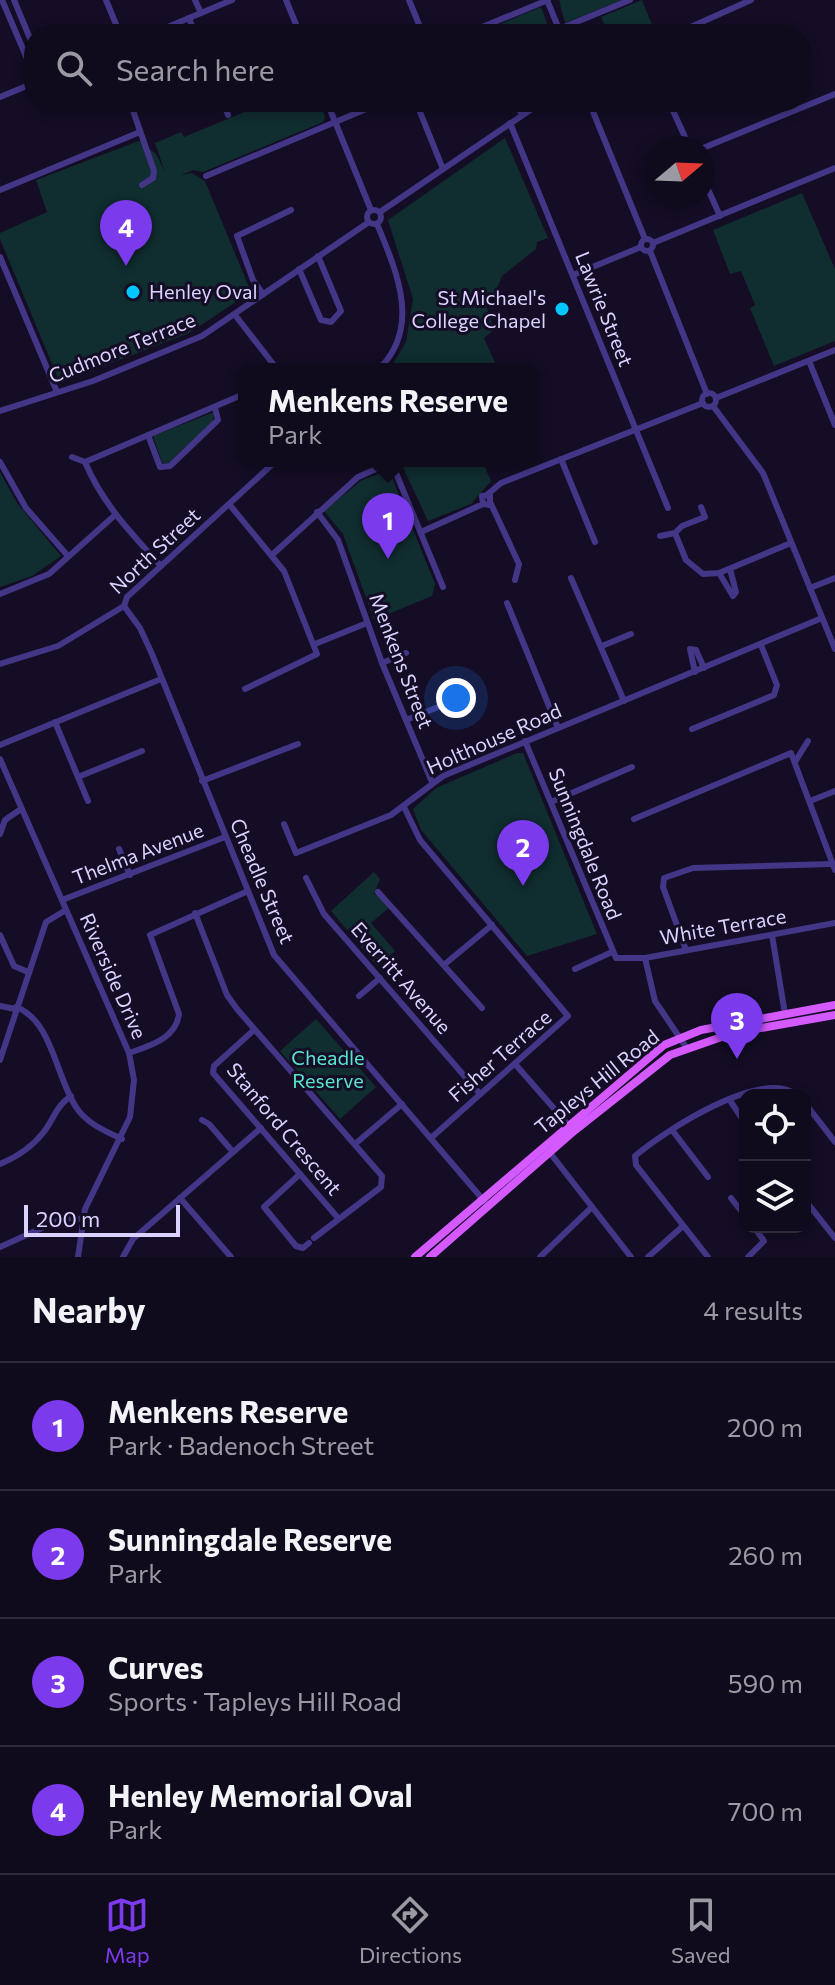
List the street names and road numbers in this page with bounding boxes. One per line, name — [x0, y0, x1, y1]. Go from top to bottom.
street label: Lawrie Street — [571, 248, 639, 370]
street label: Cudmore Terrace — [45, 307, 199, 387]
street label: North Street — [104, 502, 205, 598]
street label: Menkens Street — [365, 590, 439, 732]
street label: Holthouse Road — [422, 698, 565, 779]
street label: Sunningdale Road — [545, 764, 627, 923]
street label: Cheadle Street — [226, 814, 300, 947]
street label: Thelma Avenue — [69, 817, 207, 889]
street label: White Terrace — [658, 903, 788, 949]
street label: Riverside Drive — [75, 909, 152, 1042]
street label: Everritt Avenue — [347, 917, 457, 1038]
street label: Fisher Terrace — [443, 1004, 556, 1106]
street label: Tapleys Hill Road — [529, 1024, 663, 1139]
street label: Stanford Crescent — [222, 1057, 347, 1199]

